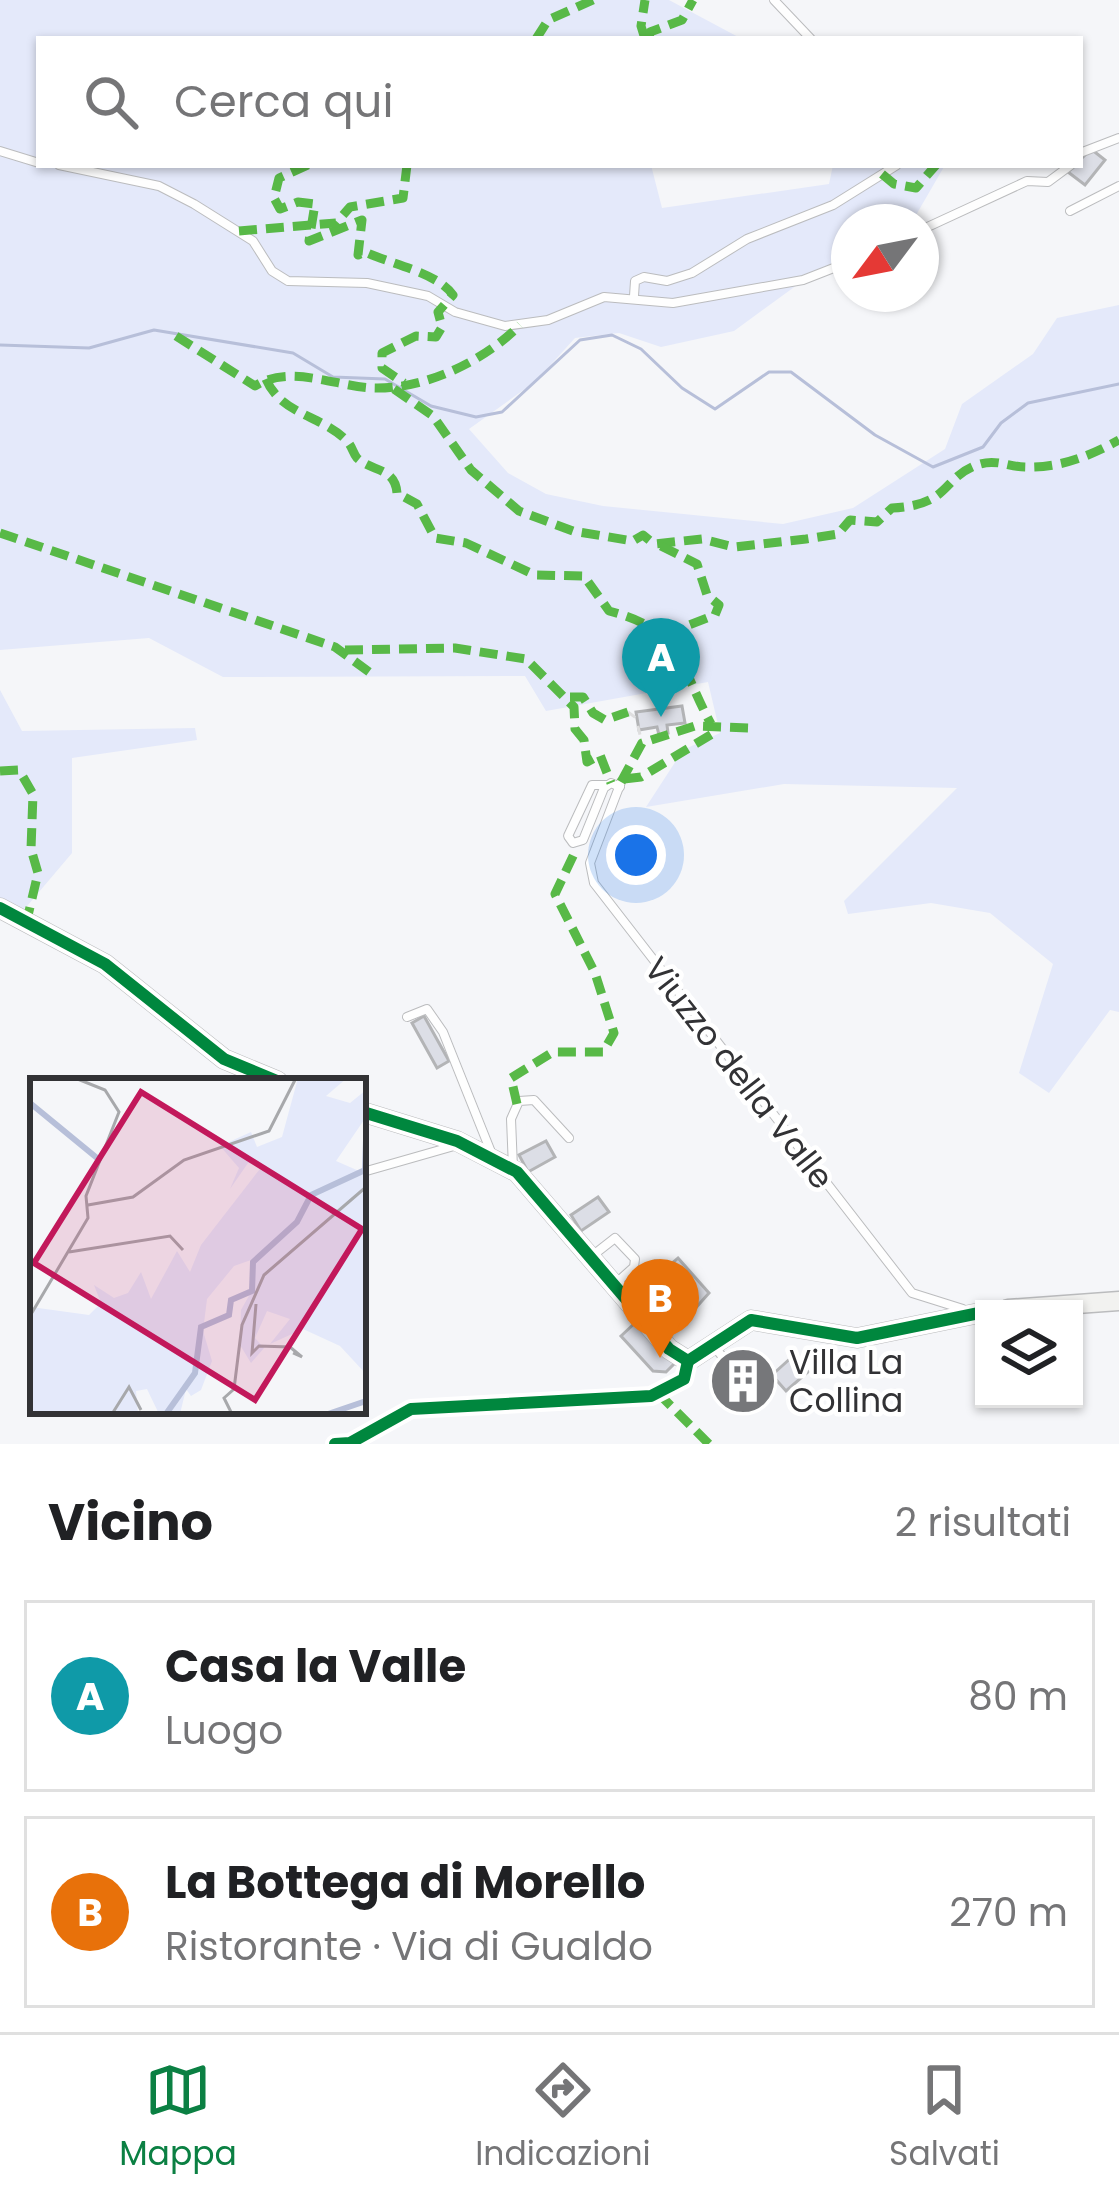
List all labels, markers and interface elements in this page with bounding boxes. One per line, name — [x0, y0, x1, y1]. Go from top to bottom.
search box — [36, 36, 1083, 168]
icon: search — [78, 69, 144, 135]
text: Cerca qui — [174, 70, 393, 133]
north arrow — [831, 204, 939, 312]
pin: A — [622, 618, 700, 717]
your location — [606, 825, 666, 885]
street label: Viuzzo della Valle — [633, 947, 845, 1199]
inset map — [30, 1078, 366, 1414]
pin: B — [621, 1259, 699, 1358]
map controls — [975, 1300, 1083, 1408]
button: layers — [975, 1300, 1083, 1408]
place label: Villa La Collina — [789, 1339, 903, 1424]
building icon: Villa La Collina — [708, 1346, 778, 1416]
text: Vicino — [48, 1486, 213, 1558]
text: 2 risultati — [895, 1495, 1071, 1550]
text: Casa la Valle — [165, 1635, 466, 1698]
text: A — [76, 1669, 104, 1724]
text: 80 m — [968, 1669, 1068, 1724]
text: Luogo — [165, 1703, 283, 1758]
text: La Bottega di Morello — [165, 1851, 645, 1914]
text: B — [77, 1885, 103, 1940]
text: 270 m — [949, 1885, 1068, 1940]
text: Ristorante · Via di Gualdo — [165, 1919, 653, 1974]
tab: Mappa — [119, 2057, 237, 2179]
tab: Indicazioni — [475, 2057, 651, 2179]
tab: Salvati — [889, 2057, 1000, 2179]

